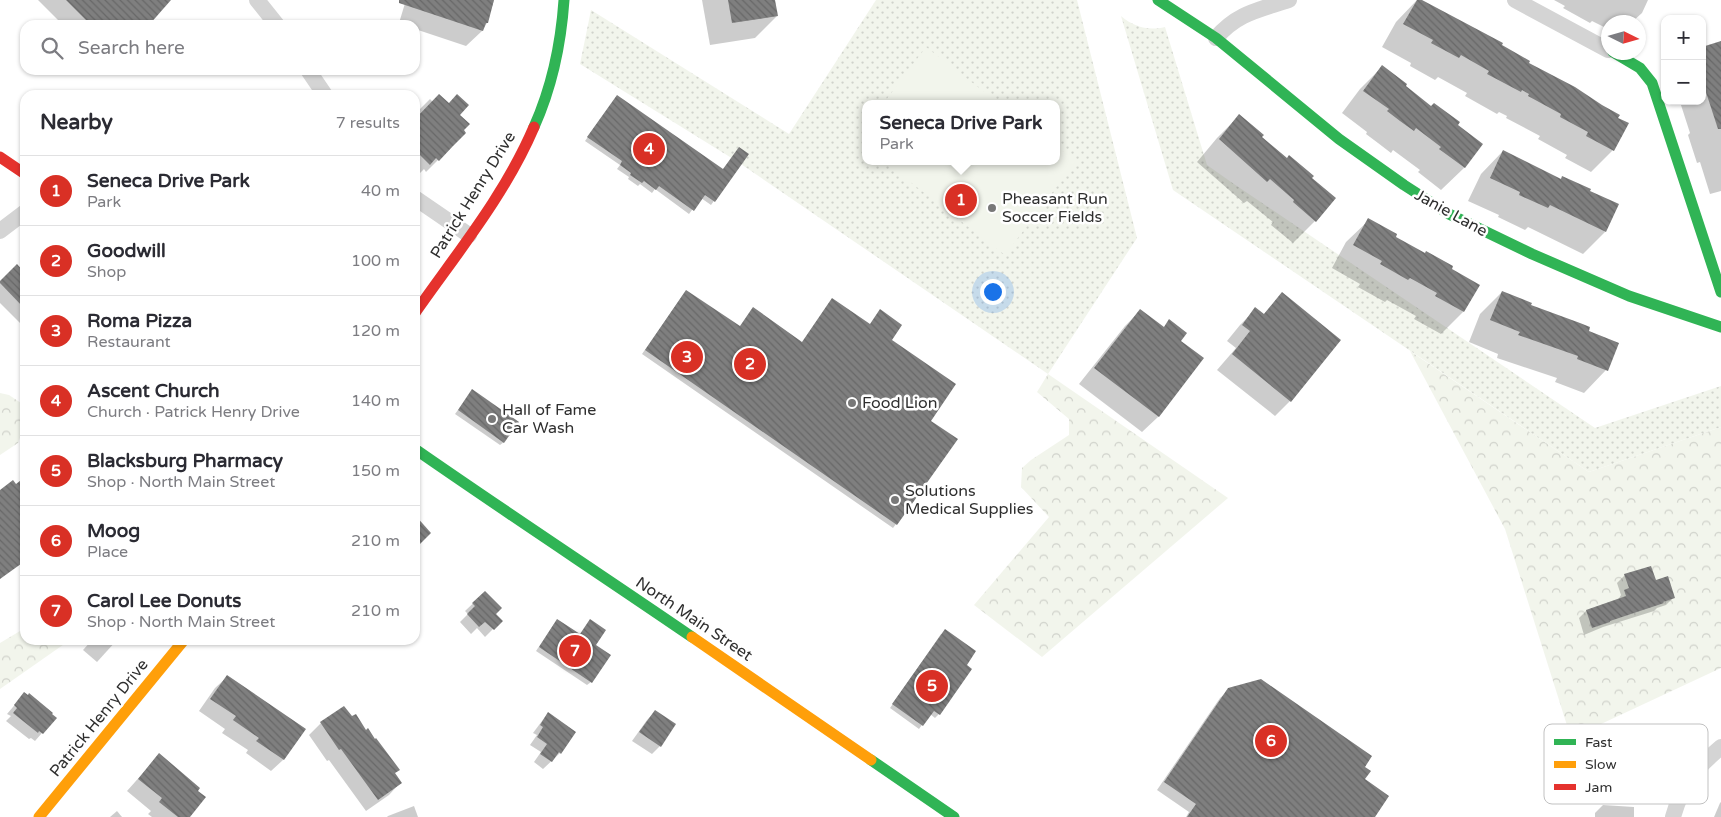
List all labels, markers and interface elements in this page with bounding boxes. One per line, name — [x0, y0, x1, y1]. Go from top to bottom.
north arrow — [1601, 15, 1646, 60]
map controls — [1661, 15, 1706, 105]
button: + — [1661, 15, 1706, 60]
search box — [20, 20, 420, 75]
icon: search — [38, 34, 66, 62]
text: Search here — [78, 37, 185, 59]
button: − — [1661, 60, 1706, 105]
popup — [862, 100, 1060, 165]
text: Nearby — [40, 110, 113, 135]
text: Seneca Drive Park — [880, 112, 1042, 134]
text: 7 results — [336, 113, 400, 133]
street label: Patrick Henry Drive — [426, 128, 520, 262]
pin: 4 — [633, 130, 665, 168]
text: Park — [880, 134, 914, 154]
text: Seneca Drive Park — [87, 170, 250, 192]
text: 1 — [51, 181, 61, 201]
text: 40 m — [361, 181, 400, 201]
pin: 1 — [945, 181, 977, 219]
street label: Janie Lane — [1411, 185, 1491, 241]
place label: Pheasant Run Soccer Fields — [1002, 189, 1108, 227]
text: Park — [87, 192, 121, 212]
marker: Pheasant Run Soccer Fields — [986, 202, 998, 214]
text: Goodwill — [87, 240, 166, 262]
text: 2 — [51, 251, 61, 271]
text: 100 m — [351, 251, 400, 271]
text: Shop — [87, 262, 126, 282]
your location — [980, 279, 1006, 305]
text: Roma Pizza — [87, 310, 192, 332]
text: 3 — [51, 321, 61, 341]
text: 120 m — [351, 321, 400, 341]
text: Restaurant — [87, 332, 171, 352]
pin: 3 — [671, 338, 703, 376]
pin: 2 — [734, 345, 766, 383]
text: Ascent Church — [87, 380, 220, 402]
text: 4 — [51, 391, 61, 411]
text: 140 m — [351, 391, 400, 411]
place label: Food Lion — [862, 393, 937, 413]
marker: Food Lion — [846, 397, 858, 409]
place label: Hall of Fame Car Wash — [502, 400, 596, 438]
text: Church · Patrick Henry Drive — [87, 402, 300, 422]
marker: Hall of Fame Car Wash — [486, 413, 498, 425]
text: Blacksburg Pharmacy — [87, 450, 283, 472]
text: 5 — [51, 461, 61, 481]
text: 150 m — [351, 461, 400, 481]
text: Shop · North Main Street — [87, 472, 275, 492]
place label: Solutions Medical Supplies — [905, 481, 1033, 519]
marker: Solutions Medical Supplies — [889, 494, 901, 506]
text: Moog — [87, 520, 140, 542]
text: 6 — [51, 531, 61, 551]
text: 210 m — [351, 531, 400, 551]
text: Place — [87, 542, 128, 562]
street label: North Main Street — [632, 573, 756, 665]
text: Carol Lee Donuts — [87, 590, 241, 612]
text: 7 — [51, 601, 61, 621]
text: 210 m — [351, 601, 400, 621]
text: Shop · North Main Street — [87, 612, 275, 632]
pin: 7 — [559, 632, 591, 670]
street label: Patrick Henry Drive — [45, 655, 153, 781]
pin: 5 — [916, 667, 948, 705]
pin: 6 — [1255, 722, 1287, 760]
legend — [1544, 724, 1708, 804]
text: Fast — [1585, 734, 1613, 751]
text: Slow — [1585, 756, 1617, 773]
text: Jam — [1585, 779, 1612, 796]

